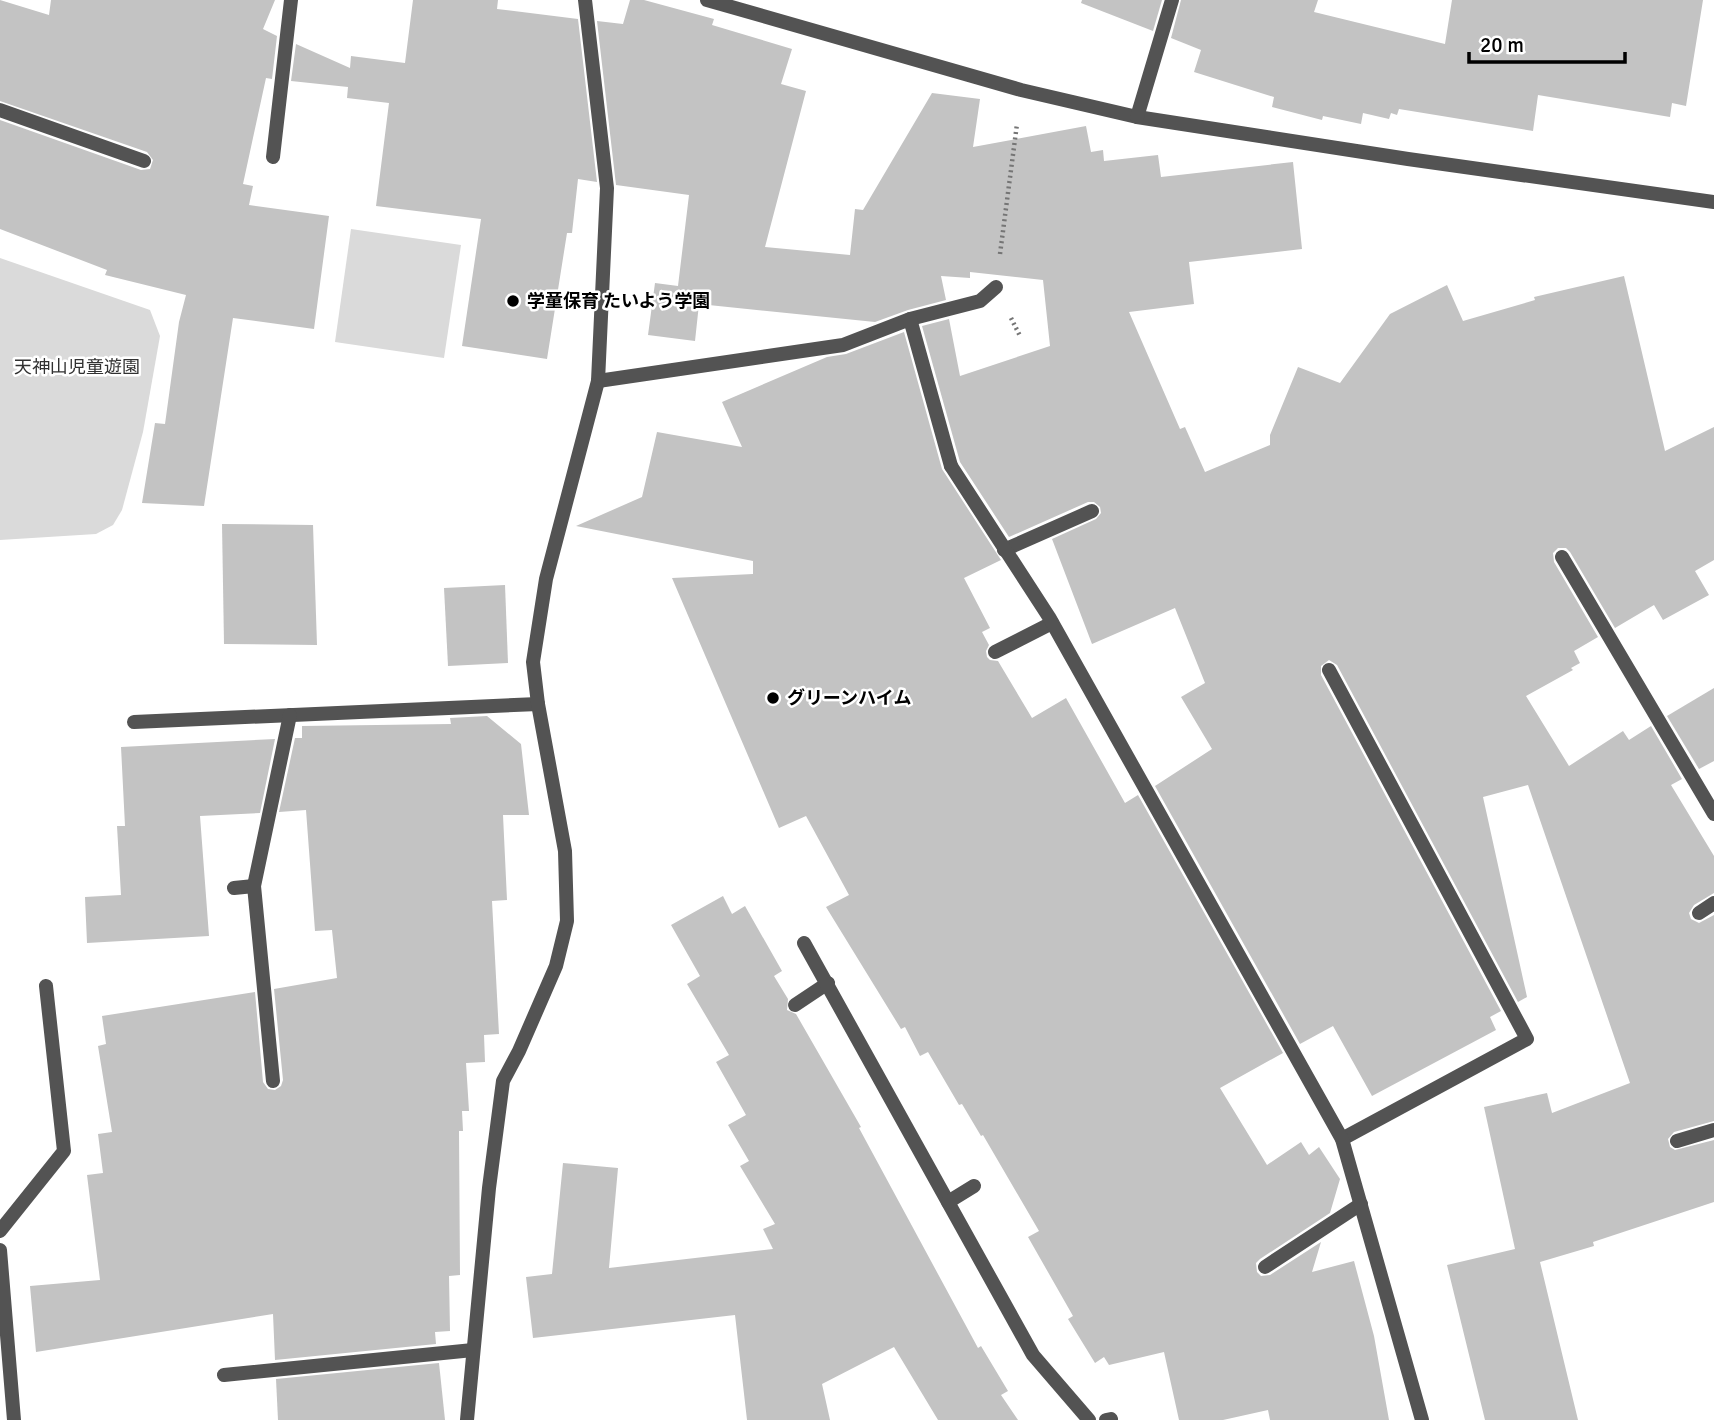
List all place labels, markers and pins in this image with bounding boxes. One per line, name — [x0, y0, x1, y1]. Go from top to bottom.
place label: 学童保育 たいよう学園 — [527, 290, 711, 312]
marker: 学童保育 たいよう学園 — [505, 293, 521, 309]
place label: グリーンハイム — [787, 687, 911, 709]
marker: グリーンハイム — [765, 690, 781, 706]

